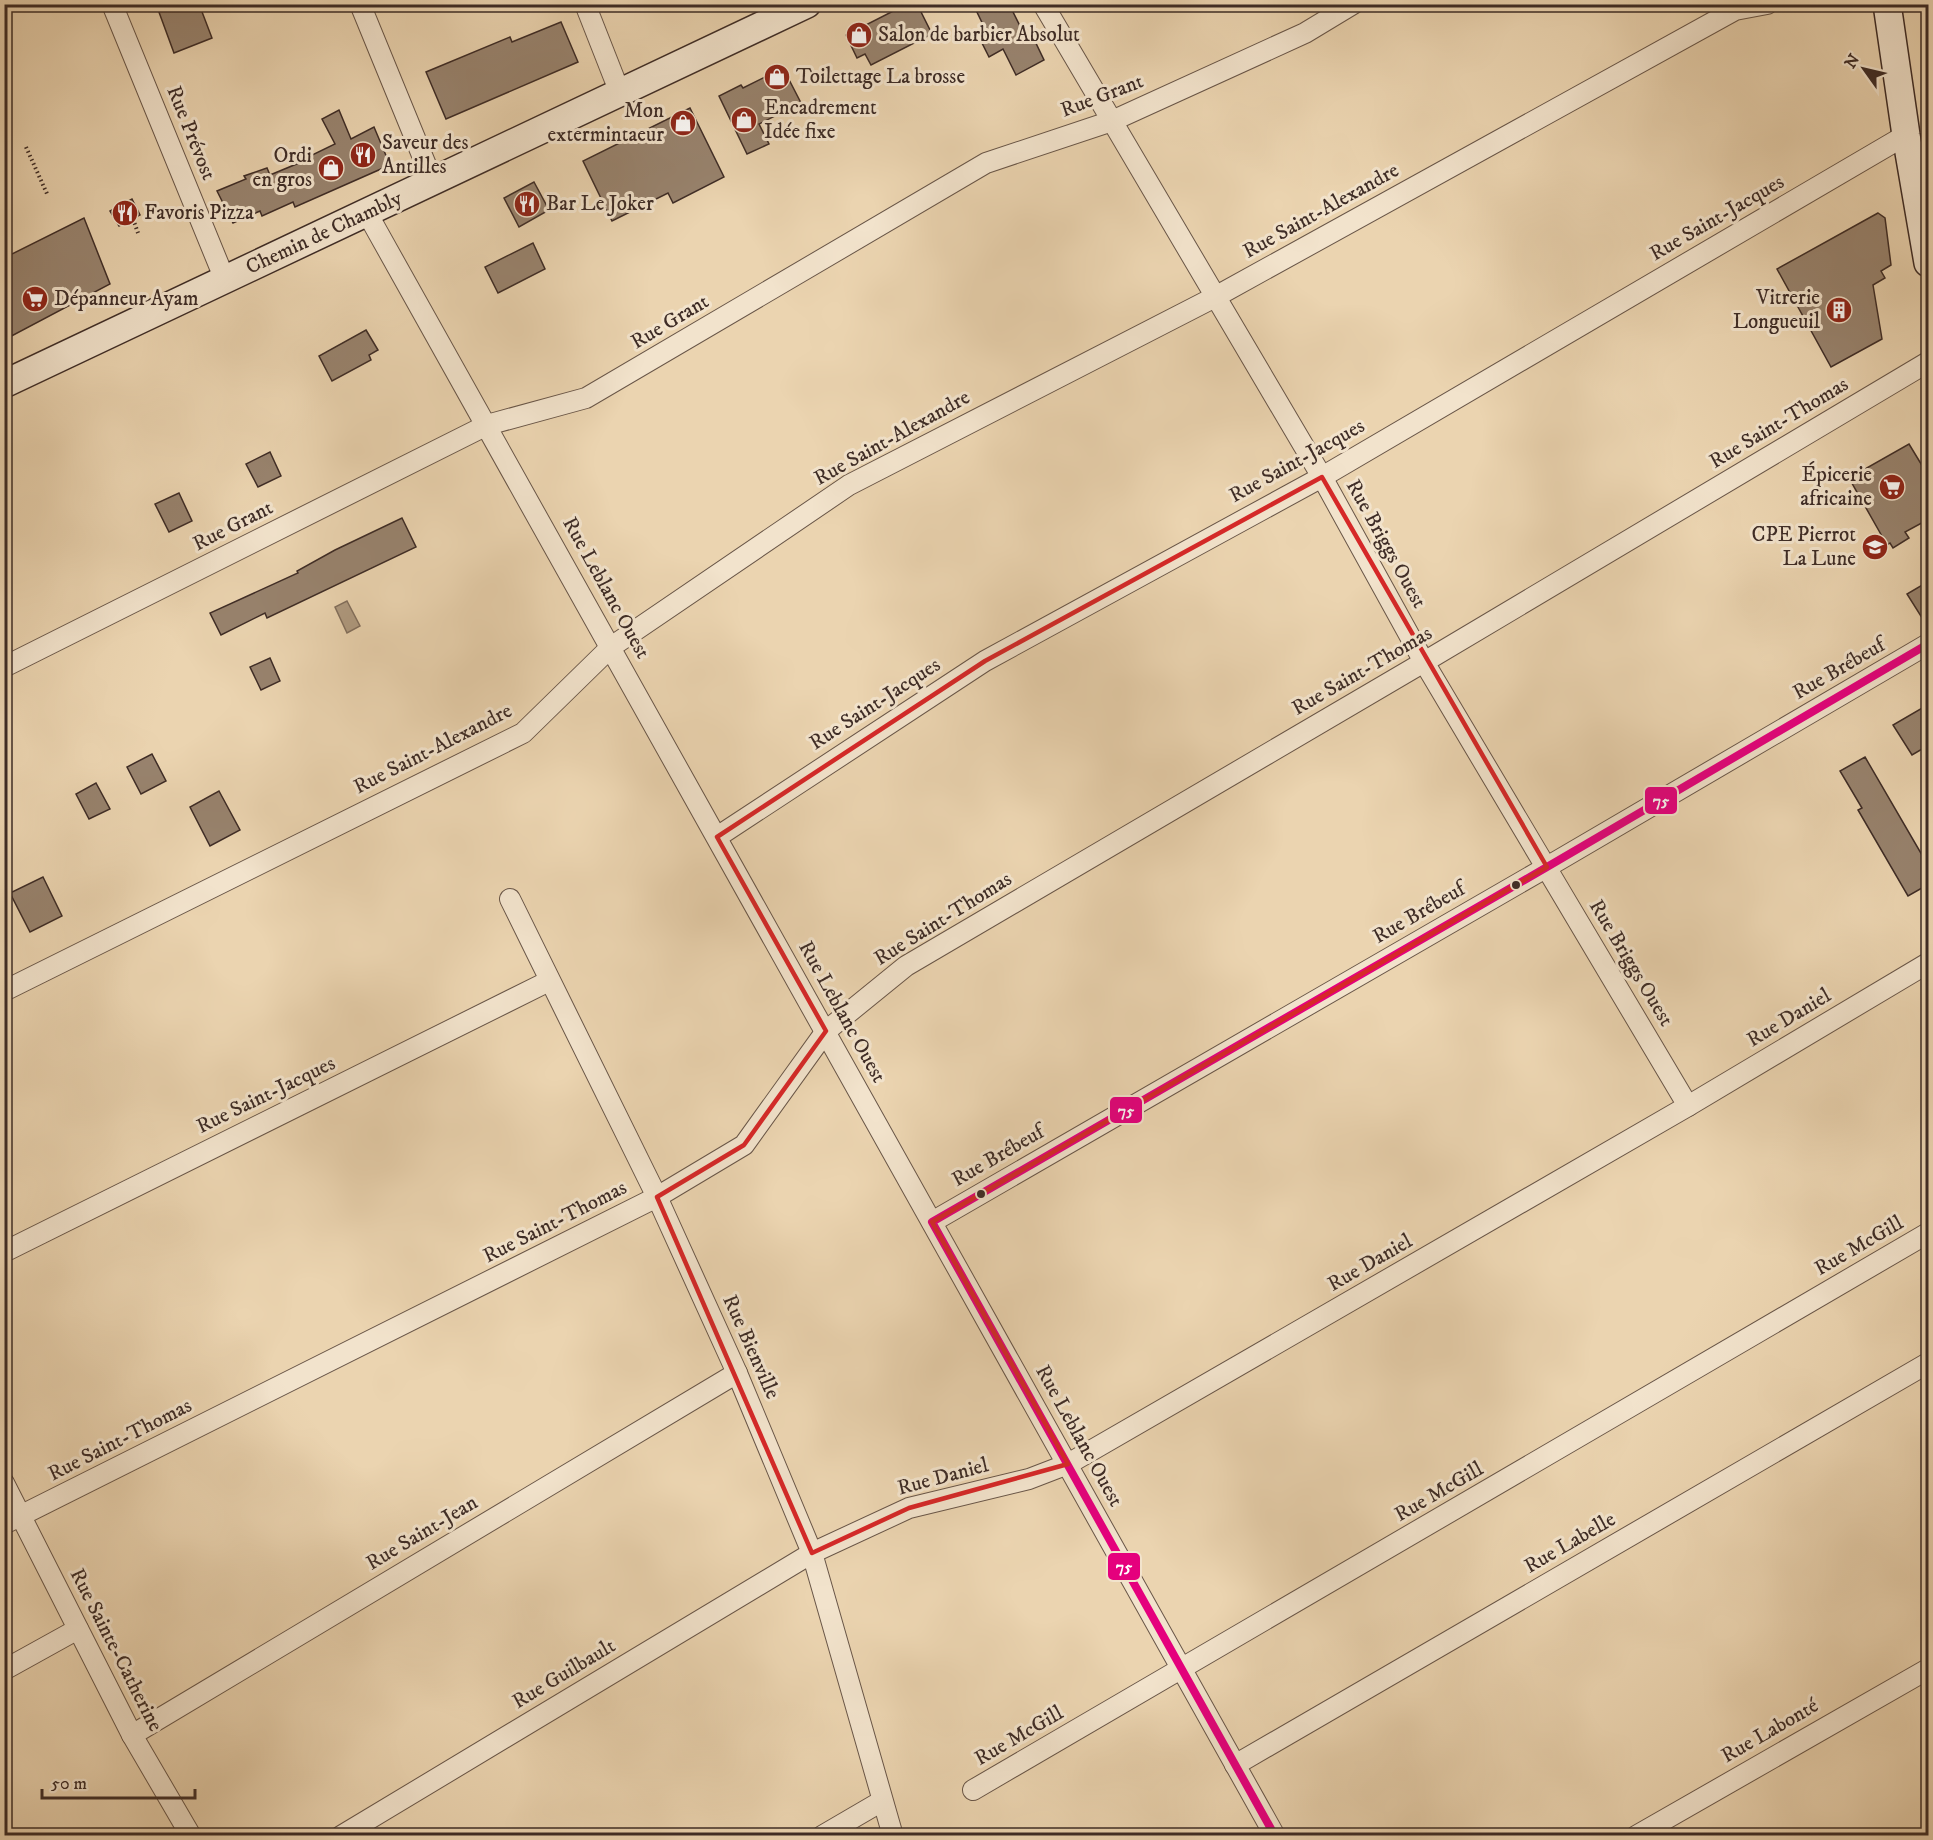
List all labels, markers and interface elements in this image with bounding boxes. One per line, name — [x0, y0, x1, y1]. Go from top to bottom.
shop icon: Salon de barbier Absolut — [844, 20, 874, 50]
place label: Salon de barbier Absolut — [878, 22, 1080, 48]
north arrow — [1834, 39, 1894, 99]
text: N — [1840, 50, 1864, 72]
shop icon: Toilettage La brosse — [762, 62, 792, 92]
place label: Toilettage La brosse — [796, 64, 965, 90]
street label: Rue Grant — [1057, 68, 1147, 124]
street label: Rue Prévost — [160, 82, 222, 184]
place label: Encadrement Idée fixe — [764, 95, 877, 145]
place label: Mon extermintaeur — [547, 98, 664, 148]
shop icon: Encadrement Idée fixe — [729, 105, 759, 135]
shop icon: Mon extermintaeur — [668, 108, 698, 138]
place label: Saveur des Antilles — [382, 130, 468, 180]
restaurant icon: Saveur des Antilles — [348, 140, 378, 170]
place label: Ordi en gros — [253, 143, 312, 193]
shop icon: Ordi en gros — [316, 153, 346, 183]
street label: Rue Saint-Alexandre — [1239, 157, 1404, 265]
street label: Rue Saint-Jacques — [1645, 169, 1789, 267]
street label: Chemin de Chambly — [242, 185, 407, 281]
restaurant icon: Bar Le Joker — [512, 189, 542, 219]
place label: Bar Le Joker — [546, 191, 654, 217]
restaurant icon: Favoris Pizza — [110, 198, 140, 228]
place label: Favoris Pizza — [144, 200, 254, 226]
supermarket icon: Dépanneur Ayam — [20, 284, 50, 314]
place label: Vitrerie Longueuil — [1733, 285, 1821, 335]
place label: Dépanneur Ayam — [54, 286, 199, 312]
street label: Rue Grant — [626, 288, 714, 355]
building icon: Vitrerie Longueuil — [1824, 295, 1854, 325]
street label: Rue Saint-Thomas — [1705, 371, 1853, 475]
street label: Rue Saint-Alexandre — [810, 384, 975, 492]
street label: Rue Saint-Jacques — [1225, 413, 1369, 509]
place label: Épicerie africaine — [1800, 461, 1872, 512]
supermarket icon: Épicerie africaine — [1877, 472, 1907, 502]
street label: Rue Briggs Ouest — [1340, 475, 1432, 613]
street label: Rue Grant — [189, 495, 278, 557]
street label: Rue Leblanc Ouest — [556, 513, 656, 664]
place label: CPE Pierrot La Lune — [1752, 522, 1856, 572]
school or university icon: CPE Pierrot La Lune — [1860, 532, 1890, 562]
street label: Rue Saint-Thomas — [1287, 620, 1437, 722]
street label: Rue Brébeuf — [1788, 631, 1893, 706]
street label: Rue Saint-Jacques — [805, 652, 945, 756]
street label: Rue Saint-Alexandre — [349, 698, 517, 800]
line badge: 75 — [1644, 786, 1678, 815]
text: 75 — [1653, 791, 1669, 811]
street label: Rue Saint-Thomas — [869, 866, 1017, 972]
street label: Rue Brébeuf — [1368, 875, 1473, 950]
unlabelled marker — [1510, 879, 1522, 891]
street label: Rue Briggs Ouest — [1583, 895, 1679, 1031]
street label: Rue Leblanc Ouest — [792, 937, 892, 1088]
street label: Rue Daniel — [1742, 982, 1836, 1053]
street label: Rue Saint-Jacques — [192, 1050, 340, 1140]
line badge: 75 — [1109, 1096, 1143, 1124]
text: 75 — [1118, 1101, 1134, 1121]
street label: Rue Brébeuf — [947, 1118, 1052, 1193]
street label: Rue Saint-Thomas — [479, 1175, 631, 1269]
unlabelled marker — [975, 1188, 987, 1200]
street label: Rue McGill — [1810, 1210, 1909, 1282]
street label: Rue Daniel — [1323, 1228, 1417, 1298]
street label: Rue Bienville — [716, 1291, 786, 1403]
street label: Rue Leblanc Ouest — [1029, 1361, 1129, 1512]
street label: Rue Saint-Thomas — [44, 1393, 196, 1487]
street label: Rue Daniel — [895, 1452, 992, 1502]
street label: Rue McGill — [1390, 1456, 1489, 1528]
street label: Rue Saint-Jean — [362, 1490, 482, 1576]
street label: Rue Labelle — [1520, 1506, 1621, 1580]
line badge: 75 — [1107, 1552, 1141, 1581]
text: 75 — [1116, 1557, 1132, 1577]
street label: Rue Sainte-Catherine — [64, 1564, 168, 1736]
street label: Rue Guilbault — [508, 1633, 621, 1715]
street label: Rue Labonté — [1717, 1693, 1823, 1769]
street label: Rue McGill — [970, 1700, 1069, 1772]
scale bar — [42, 1762, 195, 1800]
text: 50 m — [51, 1773, 87, 1795]

